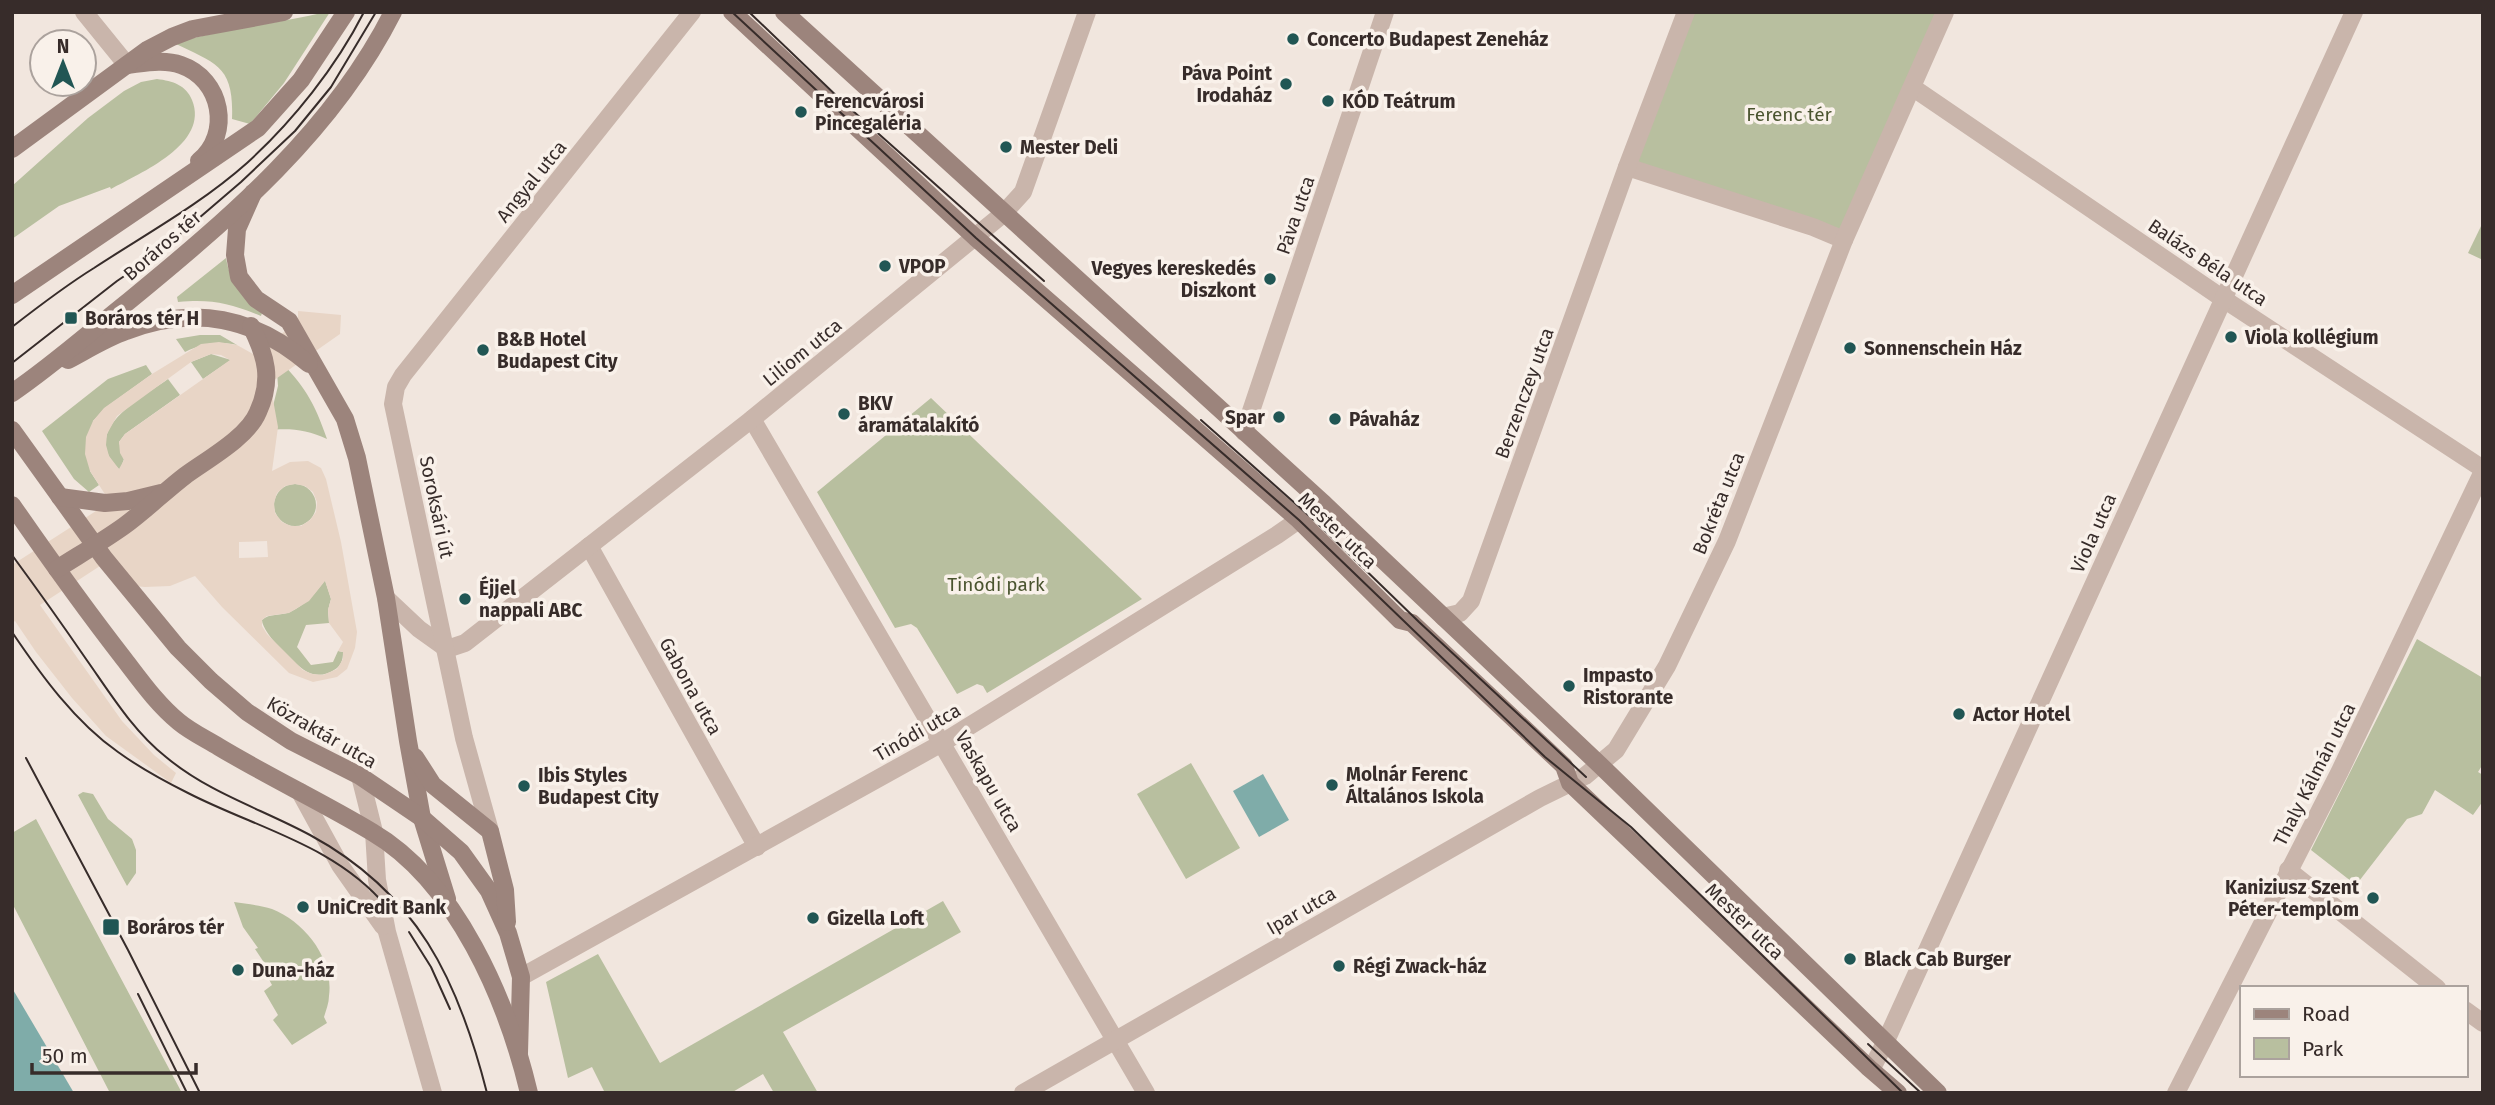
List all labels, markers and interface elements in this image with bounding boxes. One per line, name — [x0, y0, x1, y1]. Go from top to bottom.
north arrow — [28, 28, 98, 98]
place label: Concerto Budapest Zeneház — [1307, 28, 1549, 51]
marker: Concerto Budapest Zeneház — [1285, 31, 1301, 47]
text: N — [57, 35, 69, 58]
place label: Páva Point Irodaház — [1182, 62, 1273, 107]
marker: Páva Point Irodaház — [1278, 76, 1294, 92]
place label: KÓD Teátrum — [1342, 89, 1456, 113]
place label: Ferencvárosi Pincegaléria — [815, 90, 924, 135]
marker: KÓD Teátrum — [1320, 93, 1336, 109]
park label: Ferenc tér — [1746, 103, 1832, 126]
marker: Ferencvárosi Pincegaléria — [793, 104, 809, 120]
street label: Angyal utca — [491, 136, 571, 227]
place label: Mester Deli — [1020, 136, 1118, 159]
marker: Mester Deli — [998, 139, 1014, 155]
street label: Páva utca — [1271, 173, 1320, 257]
street label: Boráros tér — [119, 205, 206, 285]
street label: Balázs Béla utca — [2144, 214, 2272, 311]
place label: VPOP — [898, 255, 946, 278]
place label: Vegyes kereskedés Diszkont — [1091, 257, 1257, 302]
marker: VPOP — [877, 258, 893, 274]
marker: Vegyes kereskedés Diszkont — [1262, 271, 1278, 287]
place label: Boráros tér H — [85, 307, 199, 330]
marker: Boráros tér H — [63, 310, 79, 326]
street label: Liliom utca — [758, 314, 846, 391]
street label: Berzenczey utca — [1490, 325, 1559, 462]
place label: Viola kollégium — [2244, 326, 2379, 349]
place label: B&B Hotel Budapest City — [497, 328, 618, 373]
marker: Viola kollégium — [2223, 329, 2239, 345]
place label: Sonnenschein Ház — [1864, 337, 2022, 360]
marker: Sonnenschein Ház — [1842, 340, 1858, 356]
marker: B&B Hotel Budapest City — [475, 342, 491, 358]
place label: BKV áramátalakító — [858, 392, 979, 437]
marker: BKV áramátalakító — [836, 406, 852, 422]
place label: Spar — [1225, 406, 1265, 429]
place label: Pávaház — [1349, 408, 1420, 431]
marker: Spar — [1271, 409, 1287, 425]
marker: Pávaház — [1327, 411, 1343, 427]
street label: Bokréta utca — [1687, 449, 1749, 558]
street label: Soroksári út — [414, 454, 459, 560]
street label: Mester utca — [1294, 487, 1382, 573]
street label: Viola utca — [2066, 490, 2121, 577]
park label: Tinódi park — [947, 573, 1045, 596]
place label: Éjjel nappali ABC — [479, 575, 583, 622]
marker: Éjjel nappali ABC — [457, 591, 473, 607]
street label: Gabona utca — [654, 633, 727, 739]
place label: Impasto Ristorante — [1583, 664, 1673, 709]
marker: Impasto Ristorante — [1561, 678, 1577, 694]
street label: Közraktár utca — [263, 692, 381, 773]
street label: Tinódi utca — [870, 698, 965, 766]
street label: Thaly Kálmán utca — [2268, 699, 2360, 850]
place label: Actor Hotel — [1972, 703, 2071, 726]
marker: Actor Hotel — [1951, 706, 1967, 722]
street label: Vaskapu utca — [950, 727, 1027, 836]
place label: Molnár Ferenc Általános Iskola — [1345, 763, 1484, 808]
place label: Ibis Styles Budapest City — [538, 764, 659, 809]
marker: Molnár Ferenc Általános Iskola — [1324, 777, 1340, 793]
marker: Ibis Styles Budapest City — [516, 778, 532, 794]
place label: Kaniziusz Szent Péter-templom — [2225, 876, 2360, 921]
street label: Mester utca — [1701, 878, 1789, 964]
street label: Ipar utca — [1262, 881, 1340, 939]
marker: Kaniziusz Szent Péter-templom — [2365, 890, 2381, 906]
place label: UniCredit Bank — [317, 896, 447, 919]
marker: UniCredit Bank — [295, 899, 311, 915]
place label: Gizella Loft — [827, 907, 925, 930]
marker: Gizella Loft — [805, 910, 821, 926]
place label: Boráros tér — [127, 916, 224, 939]
marker: Boráros tér — [101, 917, 121, 937]
place label: Black Cab Burger — [1864, 948, 2011, 971]
marker: Black Cab Burger — [1842, 951, 1858, 967]
place label: Régi Zwack-ház — [1353, 955, 1487, 978]
marker: Régi Zwack-ház — [1331, 958, 1347, 974]
place label: Duna-ház — [252, 959, 335, 982]
marker: Duna-ház — [230, 962, 246, 978]
legend — [2240, 986, 2467, 1077]
text: Road — [2302, 1001, 2350, 1027]
scale bar — [32, 1032, 196, 1076]
text: Park — [2302, 1036, 2344, 1062]
text: 50 m — [42, 1043, 88, 1069]

